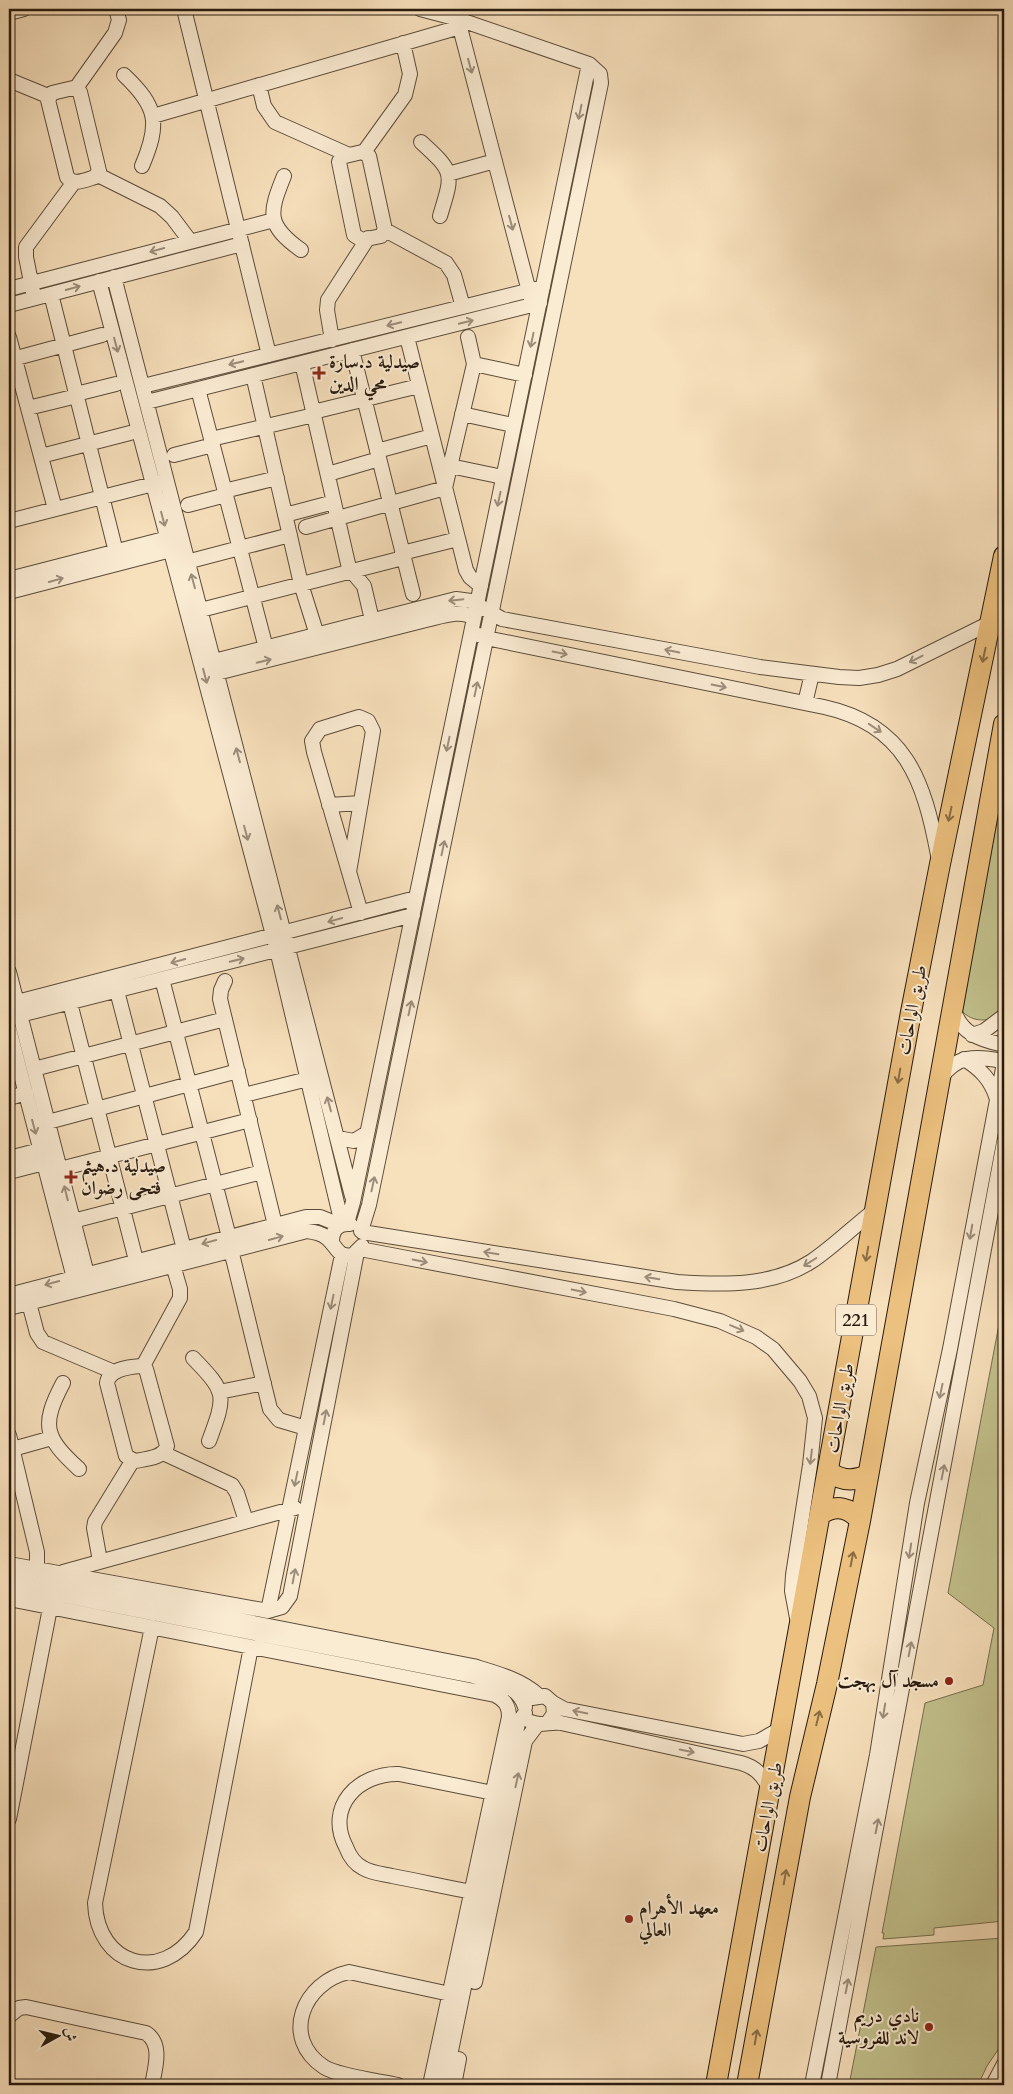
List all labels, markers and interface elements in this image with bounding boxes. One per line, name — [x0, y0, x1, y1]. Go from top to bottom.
one-way arrow — [466, 58, 475, 74]
one-way arrow — [574, 104, 584, 120]
one-way arrow — [507, 215, 517, 231]
one-way arrow — [149, 245, 165, 255]
one-way arrow — [64, 283, 80, 292]
one-way arrow — [457, 317, 473, 326]
one-way arrow — [386, 320, 402, 329]
one-way arrow — [527, 331, 536, 347]
one-way arrow — [112, 337, 122, 353]
place label: صيدلية د.سارة محي الدين — [329, 349, 420, 401]
one-way arrow — [229, 359, 245, 368]
marker: صيدلية د.سارة محي الدين — [313, 367, 325, 379]
one-way arrow — [494, 490, 503, 506]
one-way arrow — [158, 511, 168, 527]
one-way arrow — [188, 573, 198, 589]
one-way arrow — [47, 575, 63, 584]
one-way arrow — [449, 595, 465, 605]
one-way arrow — [665, 645, 681, 655]
one-way arrow — [979, 647, 989, 663]
one-way arrow — [551, 649, 567, 659]
one-way arrow — [909, 654, 924, 664]
one-way arrow — [256, 656, 272, 665]
one-way arrow — [200, 668, 210, 684]
one-way arrow — [711, 681, 727, 691]
one-way arrow — [471, 682, 481, 698]
one-way arrow — [868, 722, 882, 733]
one-way arrow — [443, 735, 453, 751]
one-way arrow — [233, 748, 243, 764]
one-way arrow — [945, 805, 954, 821]
one-way arrow — [242, 825, 251, 841]
one-way arrow — [438, 841, 448, 857]
one-way arrow — [274, 905, 284, 921]
one-way arrow — [328, 915, 344, 925]
one-way arrow — [228, 955, 244, 964]
one-way arrow — [170, 956, 186, 966]
street label: طريق الواحات — [891, 963, 933, 1057]
one-way arrow — [405, 1000, 415, 1016]
one-way arrow — [894, 1068, 904, 1084]
one-way arrow — [324, 1096, 333, 1112]
one-way arrow — [30, 1118, 40, 1134]
place label: صيدلية د.هيثم فتحى رضوان — [81, 1153, 166, 1201]
marker: صيدلية د.هيثم فتحى رضوان — [65, 1171, 77, 1183]
one-way arrow — [369, 1176, 378, 1192]
one-way arrow — [61, 1186, 70, 1202]
one-way arrow — [966, 1223, 976, 1239]
one-way arrow — [268, 1233, 284, 1242]
one-way arrow — [201, 1238, 217, 1248]
one-way arrow — [862, 1245, 872, 1261]
one-way arrow — [484, 1247, 500, 1257]
one-way arrow — [411, 1256, 427, 1266]
one-way arrow — [803, 1257, 817, 1267]
one-way arrow — [644, 1273, 660, 1283]
one-way arrow — [44, 1279, 60, 1289]
one-way arrow — [571, 1287, 587, 1297]
one-way arrow — [327, 1294, 337, 1310]
road number: 221 — [836, 1304, 876, 1336]
one-way arrow — [729, 1324, 744, 1334]
street label: طريق الواحات — [819, 1361, 861, 1455]
one-way arrow — [936, 1383, 945, 1399]
one-way arrow — [321, 1409, 330, 1425]
one-way arrow — [806, 1448, 816, 1464]
one-way arrow — [939, 1465, 949, 1481]
one-way arrow — [290, 1470, 300, 1486]
one-way arrow — [904, 1542, 914, 1558]
one-way arrow — [848, 1552, 857, 1568]
one-way arrow — [290, 1569, 299, 1585]
one-way arrow — [906, 1642, 916, 1658]
place label: مسجد آل بهجت — [837, 1668, 939, 1694]
marker: مسجد آل بهجت — [943, 1675, 955, 1687]
one-way arrow — [878, 1703, 888, 1719]
one-way arrow — [573, 1707, 589, 1716]
one-way arrow — [814, 1711, 824, 1727]
one-way arrow — [679, 1747, 695, 1756]
street label: طريق الواحات — [747, 1760, 789, 1854]
one-way arrow — [513, 1773, 522, 1789]
one-way arrow — [873, 1819, 882, 1835]
one-way arrow — [781, 1870, 790, 1886]
place label: معهد الأهرام العالي — [638, 1893, 719, 1945]
marker: معهد الأهرام العالي — [623, 1913, 635, 1925]
one-way arrow — [842, 1978, 852, 1994]
place label: نادي دريم لاند للفروسية — [838, 2003, 919, 2051]
north arrow — [32, 2012, 82, 2062]
marker: نادي دريم لاند للفروسية — [923, 2021, 935, 2033]
text: ش — [60, 2026, 81, 2043]
one-way arrow — [752, 2030, 762, 2046]

